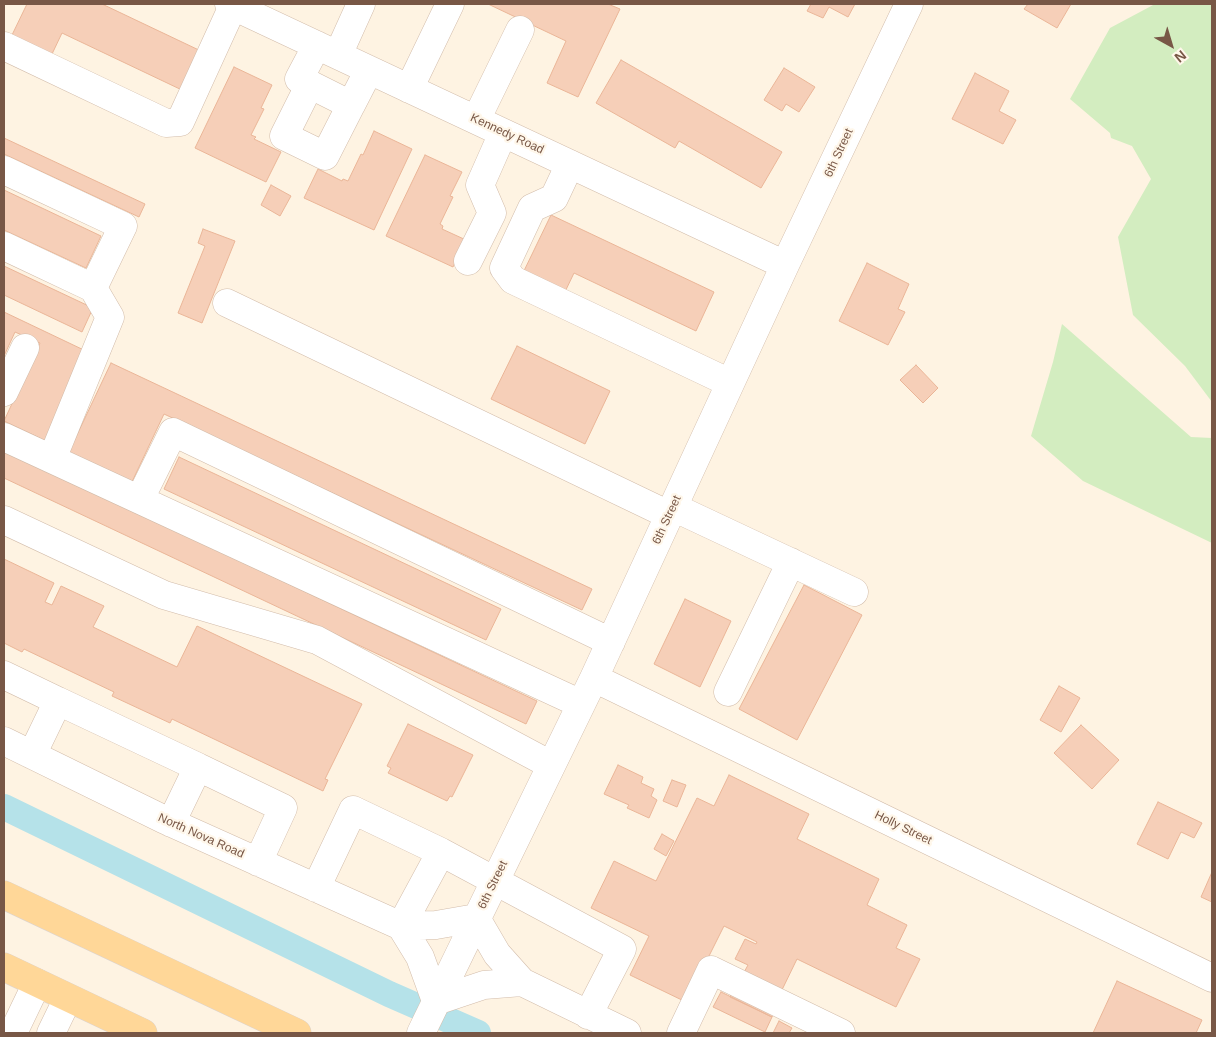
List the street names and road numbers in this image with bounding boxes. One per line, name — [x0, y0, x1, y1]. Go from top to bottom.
street label: Kennedy Road — [468, 111, 546, 157]
street label: 6th Street — [821, 126, 857, 180]
street label: 6th Street — [649, 493, 685, 547]
street label: Holly Street — [872, 808, 934, 848]
street label: North Nova Road — [156, 811, 246, 861]
street label: 6th Street — [475, 858, 511, 912]

